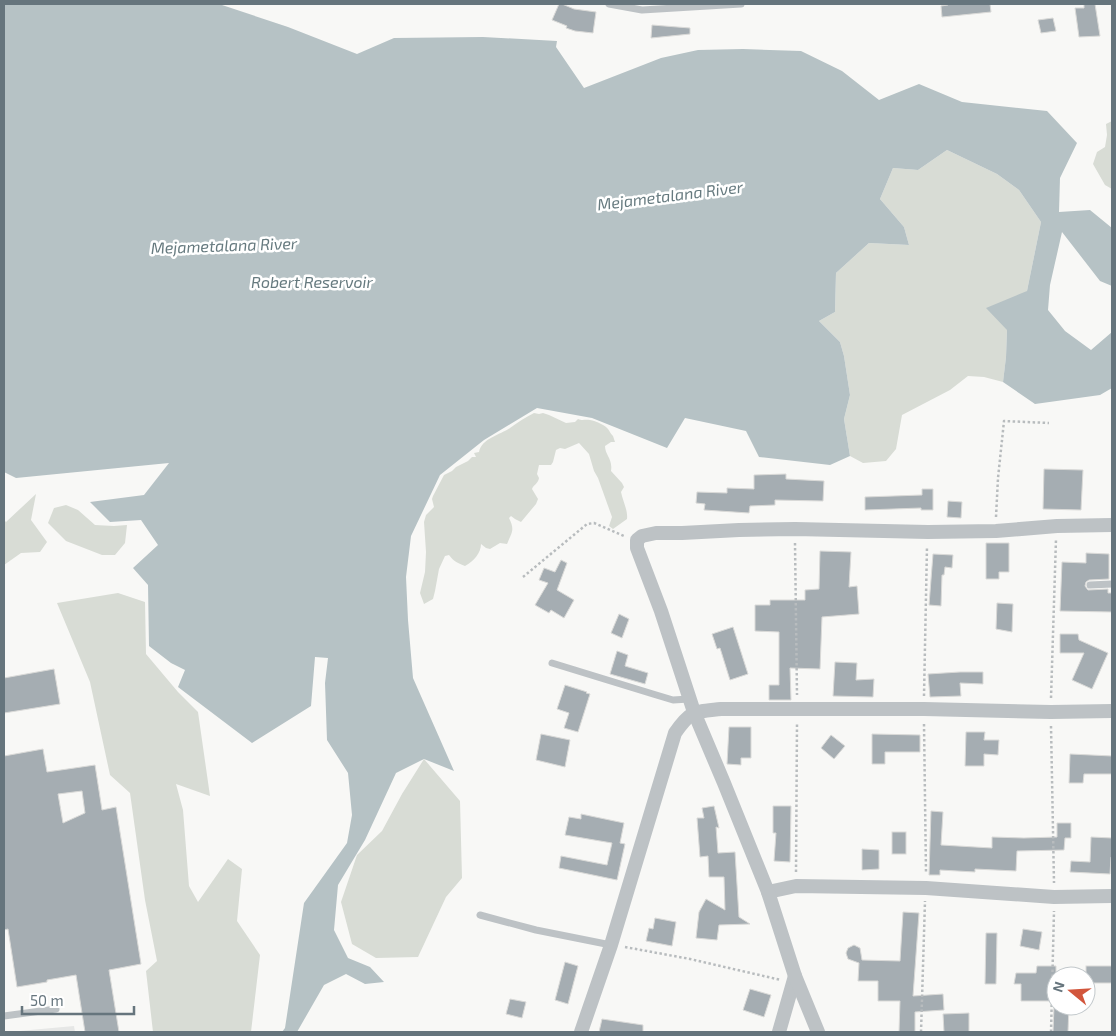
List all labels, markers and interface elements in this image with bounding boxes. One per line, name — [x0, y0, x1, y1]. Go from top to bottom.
water label: Mejametalana River — [596, 177, 745, 214]
water label: Mejametalana River — [150, 233, 298, 258]
water label: Robert Reservoir — [251, 272, 374, 291]
north arrow — [1046, 966, 1096, 1016]
text: N — [1049, 979, 1068, 994]
scale bar — [22, 984, 135, 1016]
text: 50 m — [30, 991, 64, 1009]

